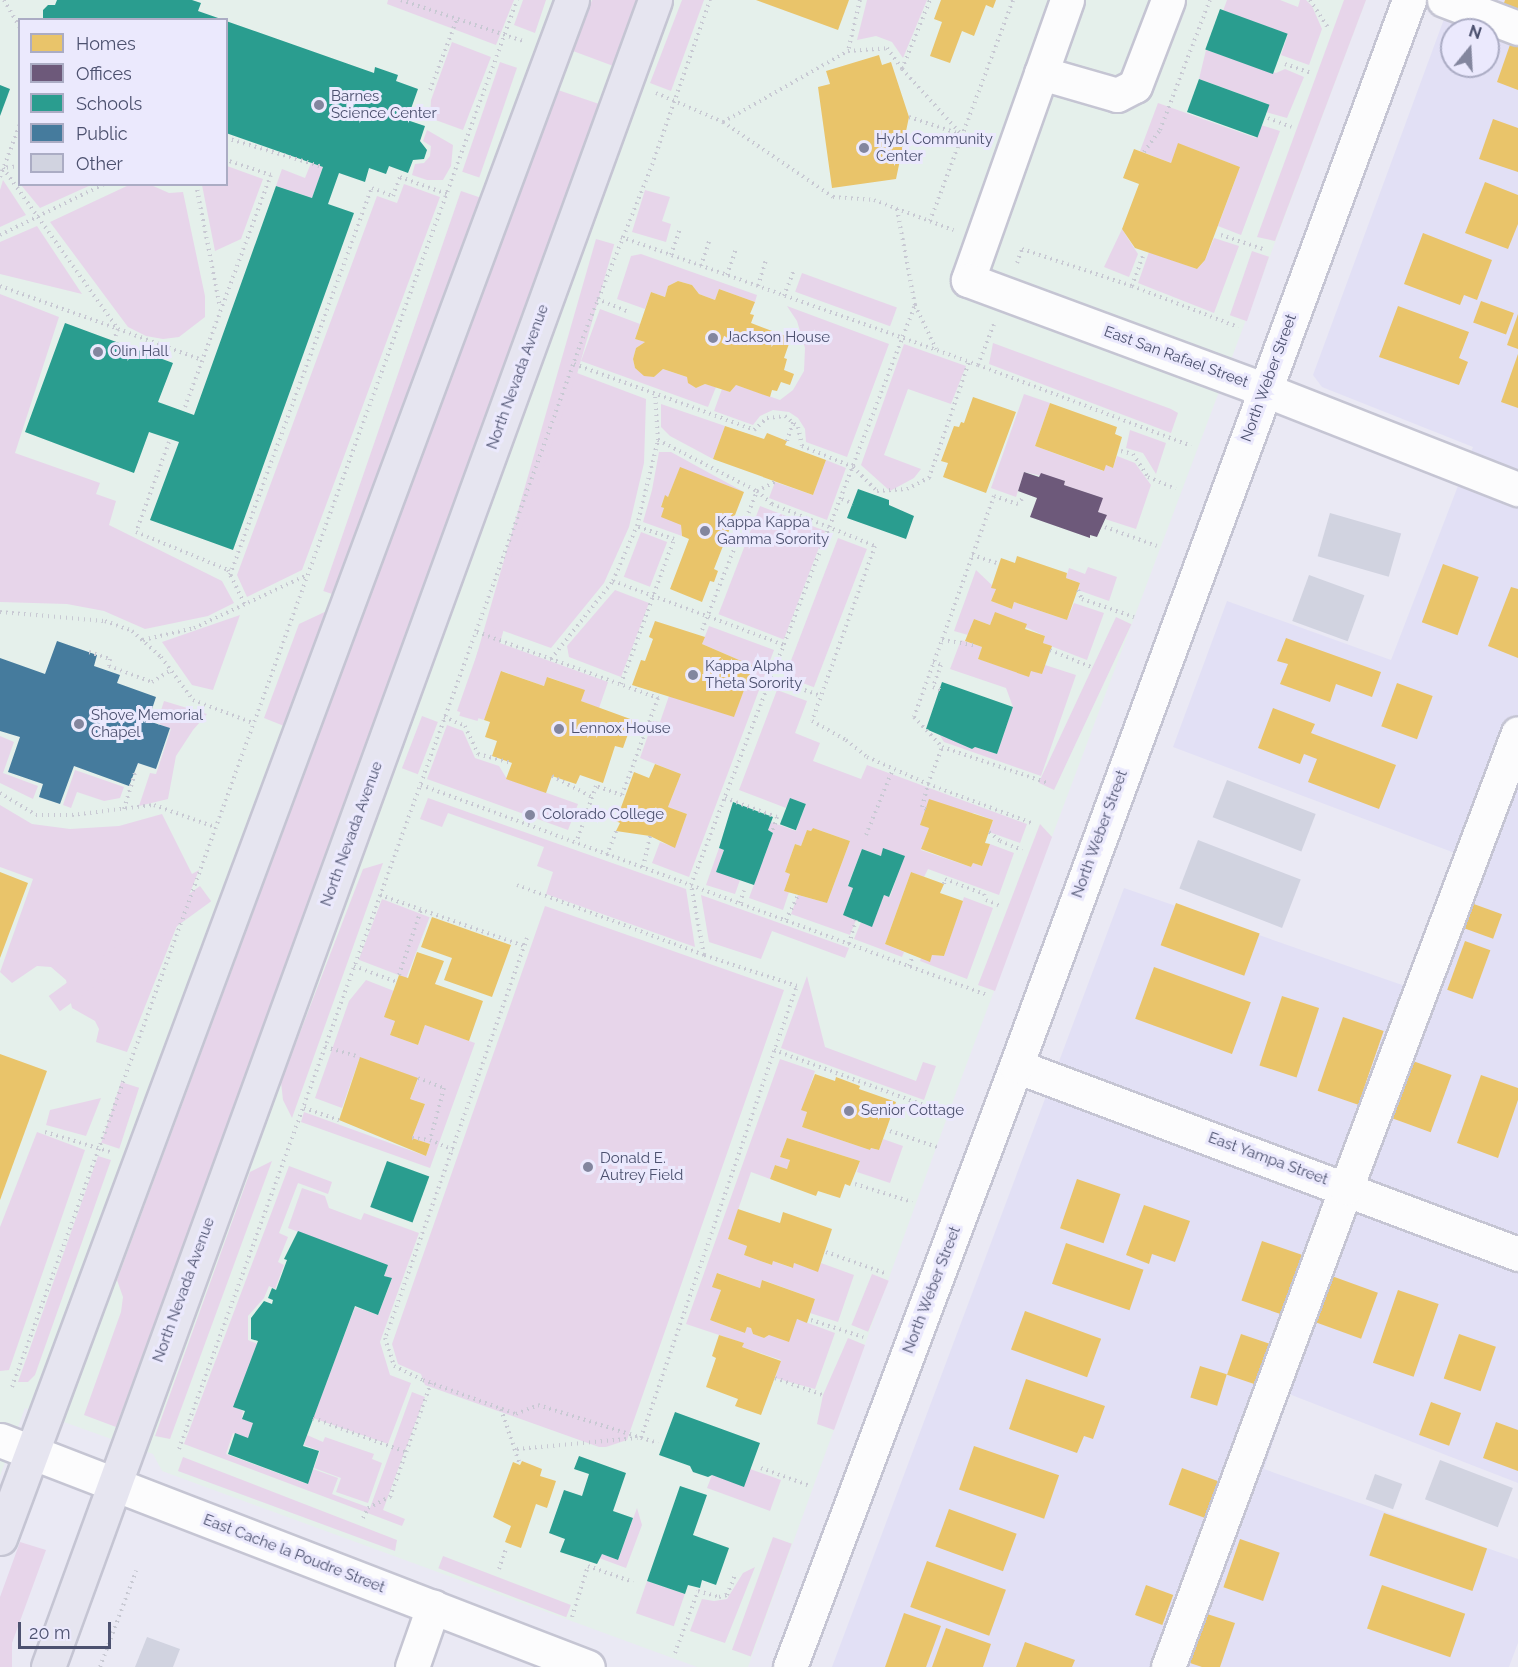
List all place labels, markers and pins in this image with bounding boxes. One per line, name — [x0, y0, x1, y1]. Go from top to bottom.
place label: Barnes Science Center — [331, 87, 437, 122]
marker: Barnes Science Center — [312, 98, 326, 112]
place label: Hybl Community Center — [876, 130, 993, 165]
marker: Hybl Community Center — [857, 141, 871, 155]
place label: Jackson House — [725, 329, 830, 347]
marker: Jackson House — [706, 331, 720, 345]
place label: Olin Hall — [110, 343, 169, 361]
marker: Olin Hall — [91, 345, 105, 359]
place label: Kappa Kappa Gamma Sorority — [717, 513, 829, 548]
marker: Kappa Kappa Gamma Sorority — [698, 524, 712, 538]
place label: Kappa Alpha Theta Sorority — [705, 657, 802, 692]
marker: Kappa Alpha Theta Sorority — [686, 668, 700, 682]
place label: Shove Memorial Chapel — [91, 706, 203, 741]
marker: Shove Memorial Chapel — [72, 717, 86, 731]
place label: Lennox House — [571, 720, 671, 738]
marker: Lennox House — [552, 722, 566, 736]
place label: Colorado College — [542, 806, 664, 824]
marker: Colorado College — [523, 808, 537, 822]
place label: Senior Cottage — [861, 1102, 964, 1120]
marker: Senior Cottage — [842, 1104, 856, 1118]
place label: Donald E. Autrey Field — [600, 1149, 684, 1184]
marker: Donald E. Autrey Field — [581, 1160, 595, 1174]

